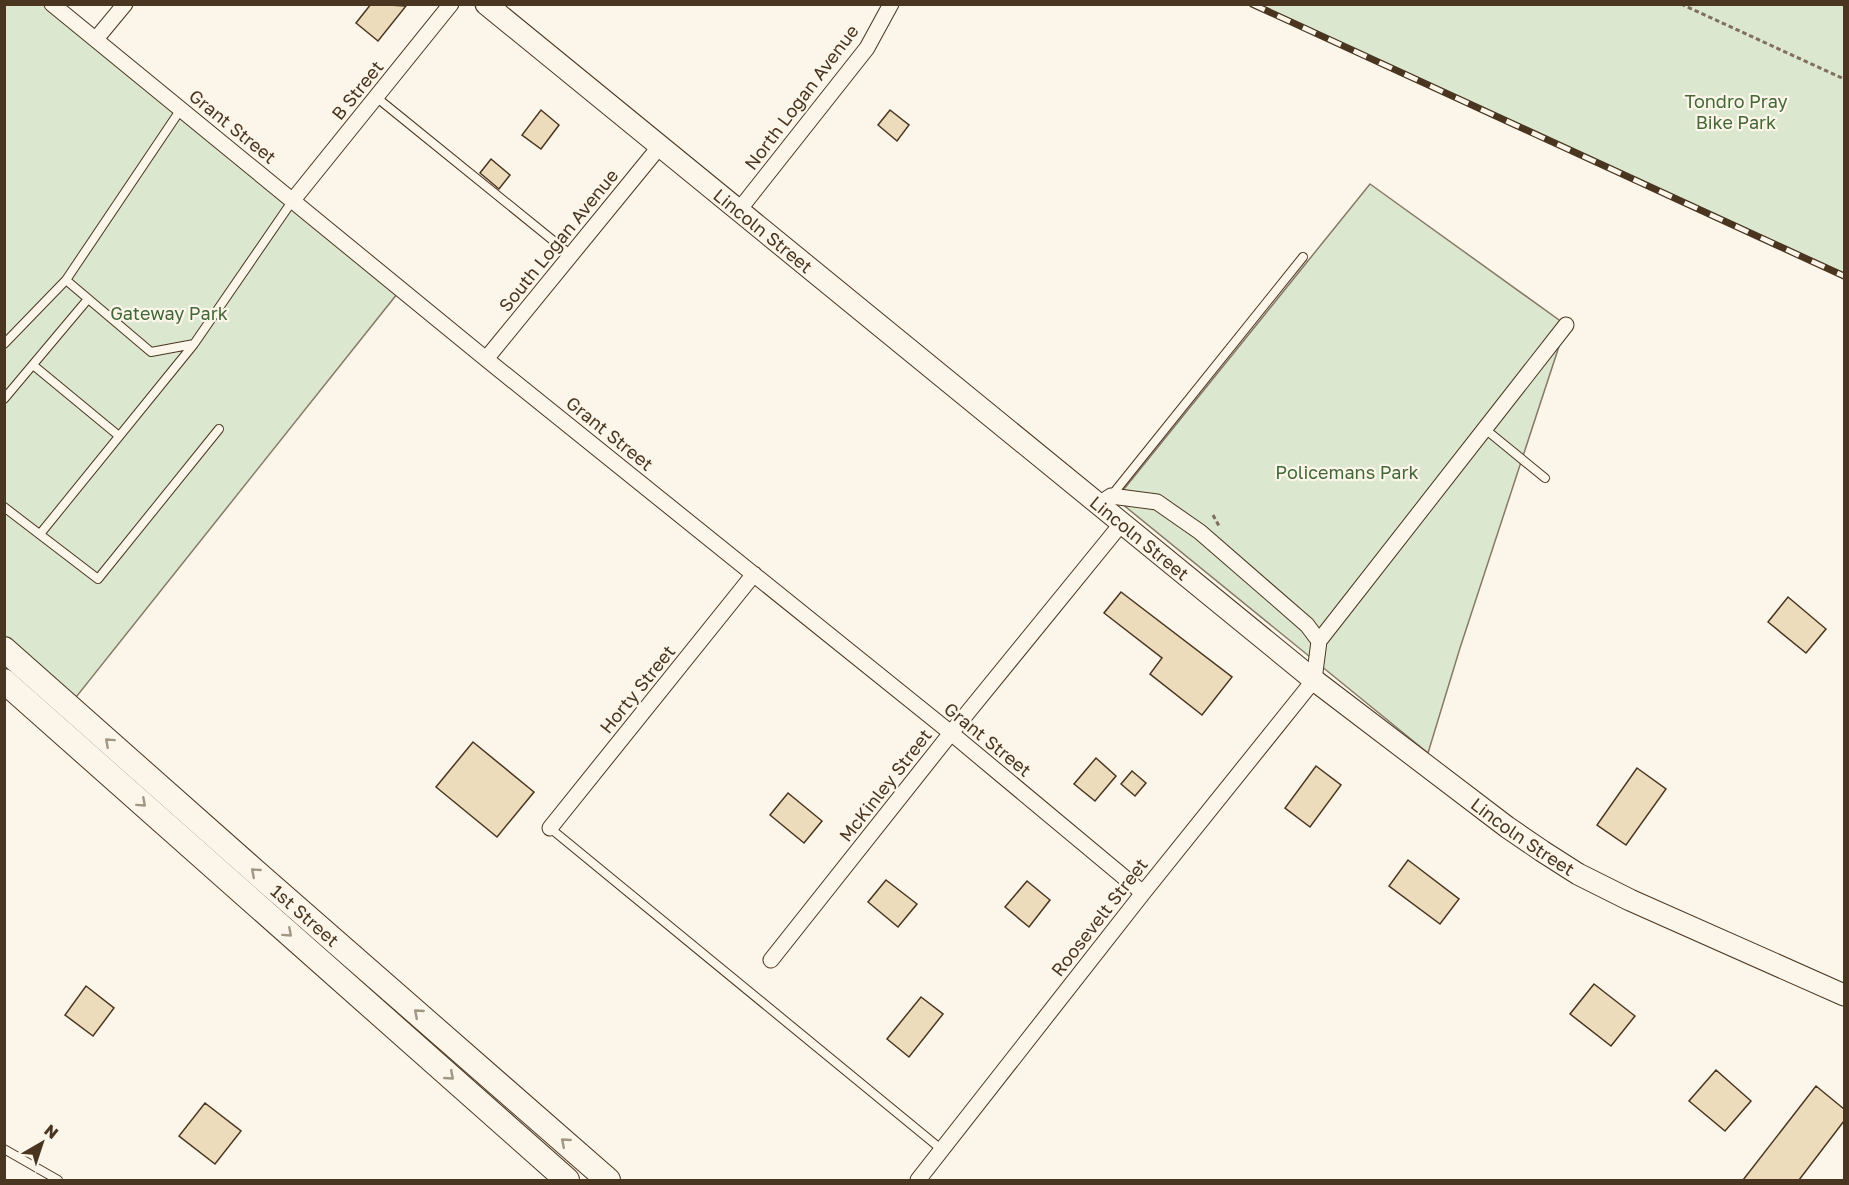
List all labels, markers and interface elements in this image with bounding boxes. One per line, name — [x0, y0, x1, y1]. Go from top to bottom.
street label: North Logan Avenue — [739, 20, 863, 174]
street label: B Street — [326, 56, 388, 124]
street label: Grant Street — [185, 84, 281, 168]
park label: Tondro Pray Bike Park — [1684, 90, 1788, 133]
street label: South Logan Avenue — [494, 164, 622, 316]
street label: Lincoln Street — [709, 183, 817, 277]
park label: Gateway Park — [110, 302, 228, 324]
street label: Grant Street — [562, 391, 658, 475]
park label: Policemans Park — [1275, 461, 1419, 483]
street label: Lincoln Street — [1086, 491, 1194, 585]
street label: Horty Street — [595, 640, 679, 738]
street label: Grant Street — [940, 697, 1036, 781]
street label: McKinley Street — [834, 724, 936, 846]
one-way arrow — [105, 738, 116, 749]
street label: Lincoln Street — [1467, 793, 1579, 880]
one-way arrow — [136, 796, 146, 807]
street label: Roosevelt Street — [1046, 854, 1152, 980]
one-way arrow — [251, 868, 262, 879]
street label: 1st Street — [267, 880, 344, 951]
one-way arrow — [281, 926, 292, 937]
one-way arrow — [414, 1009, 425, 1020]
one-way arrow — [443, 1069, 453, 1080]
north arrow — [12, 1113, 72, 1173]
text: N — [40, 1120, 62, 1143]
one-way arrow — [561, 1138, 572, 1149]

